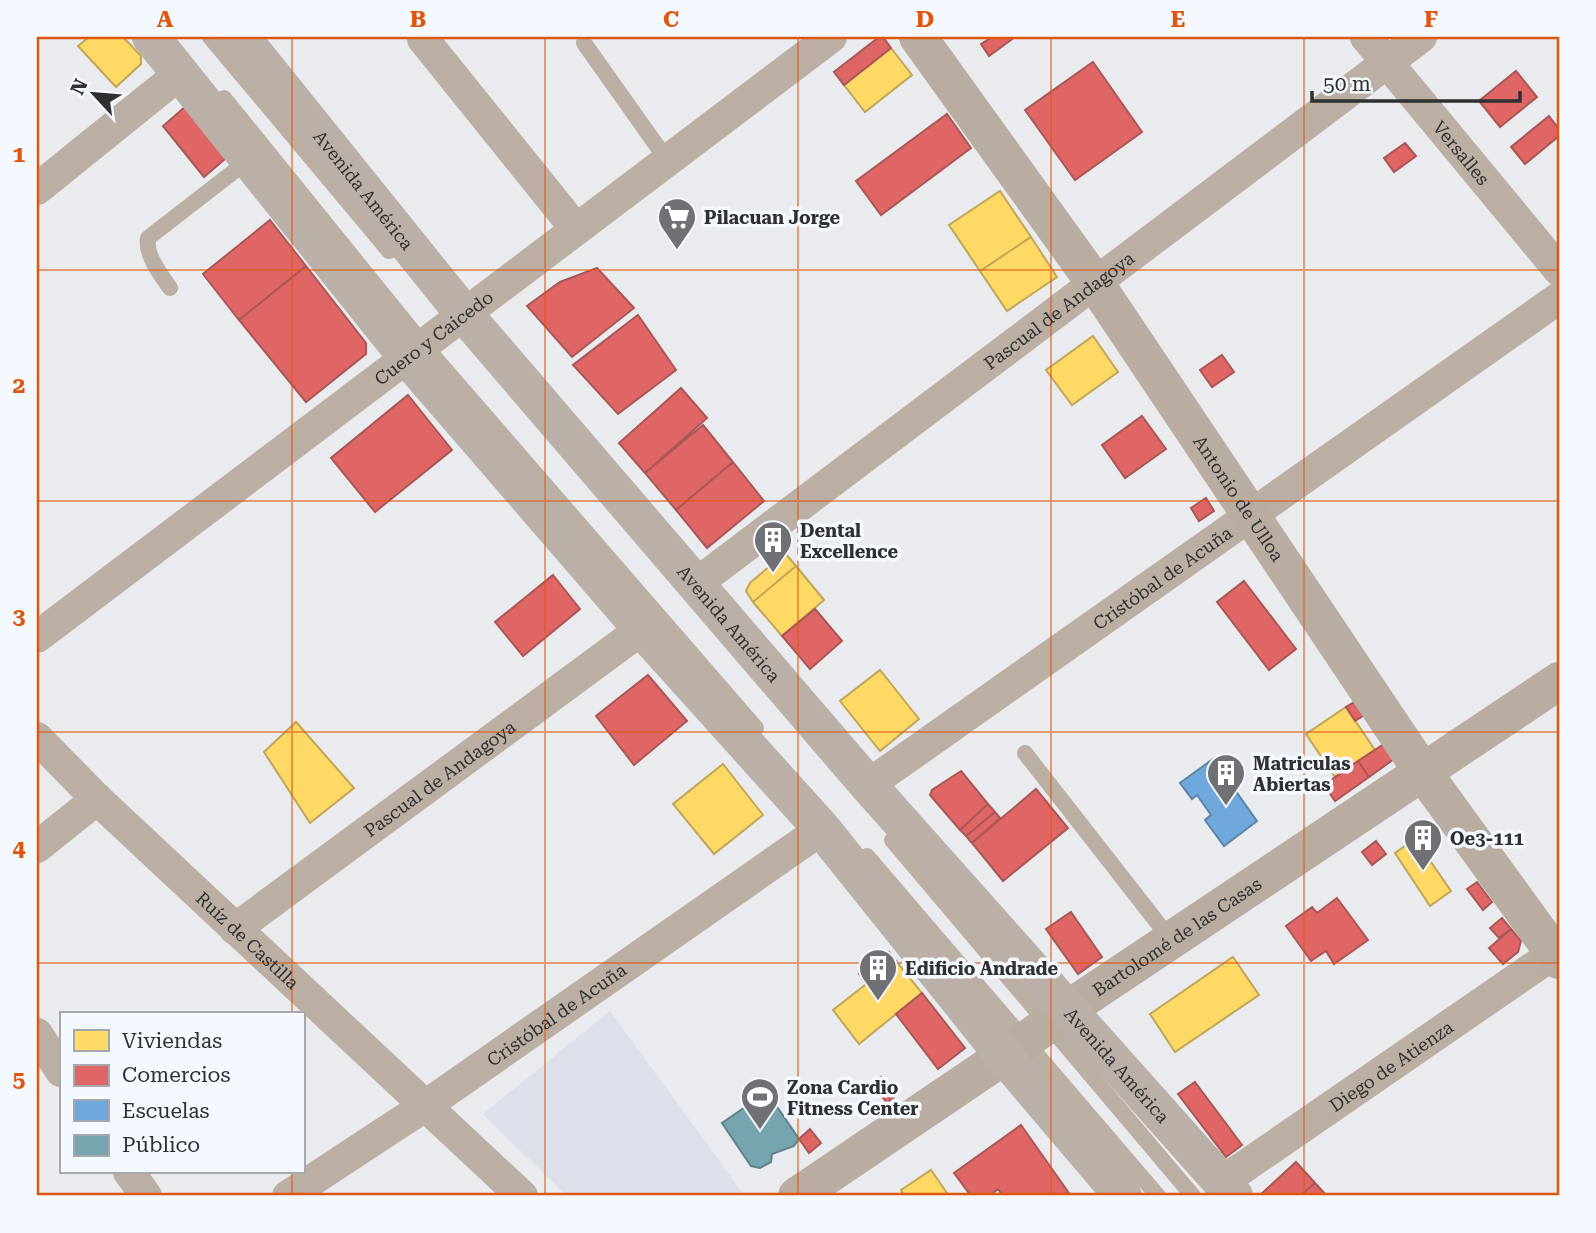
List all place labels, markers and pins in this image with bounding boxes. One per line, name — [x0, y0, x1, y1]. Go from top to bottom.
supermarket icon: Pilacuan Jorge — [656, 196, 698, 251]
place label: Pilacuan Jorge — [704, 207, 840, 228]
building icon: Dental Excellence — [752, 519, 794, 574]
place label: Dental Excellence — [800, 520, 899, 562]
building icon: Matriculas Abiertas — [1205, 752, 1247, 807]
place label: Matriculas Abiertas — [1253, 753, 1351, 795]
building icon: Oe3-111 — [1402, 817, 1444, 872]
place label: Oe3-111 — [1450, 828, 1524, 849]
building icon: Edificio Andrade — [857, 947, 899, 1002]
place label: Edificio Andrade — [905, 958, 1058, 979]
sports icon: Zona Cardio Fitness Center — [739, 1076, 781, 1131]
place label: Zona Cardio Fitness Center — [787, 1077, 919, 1119]

